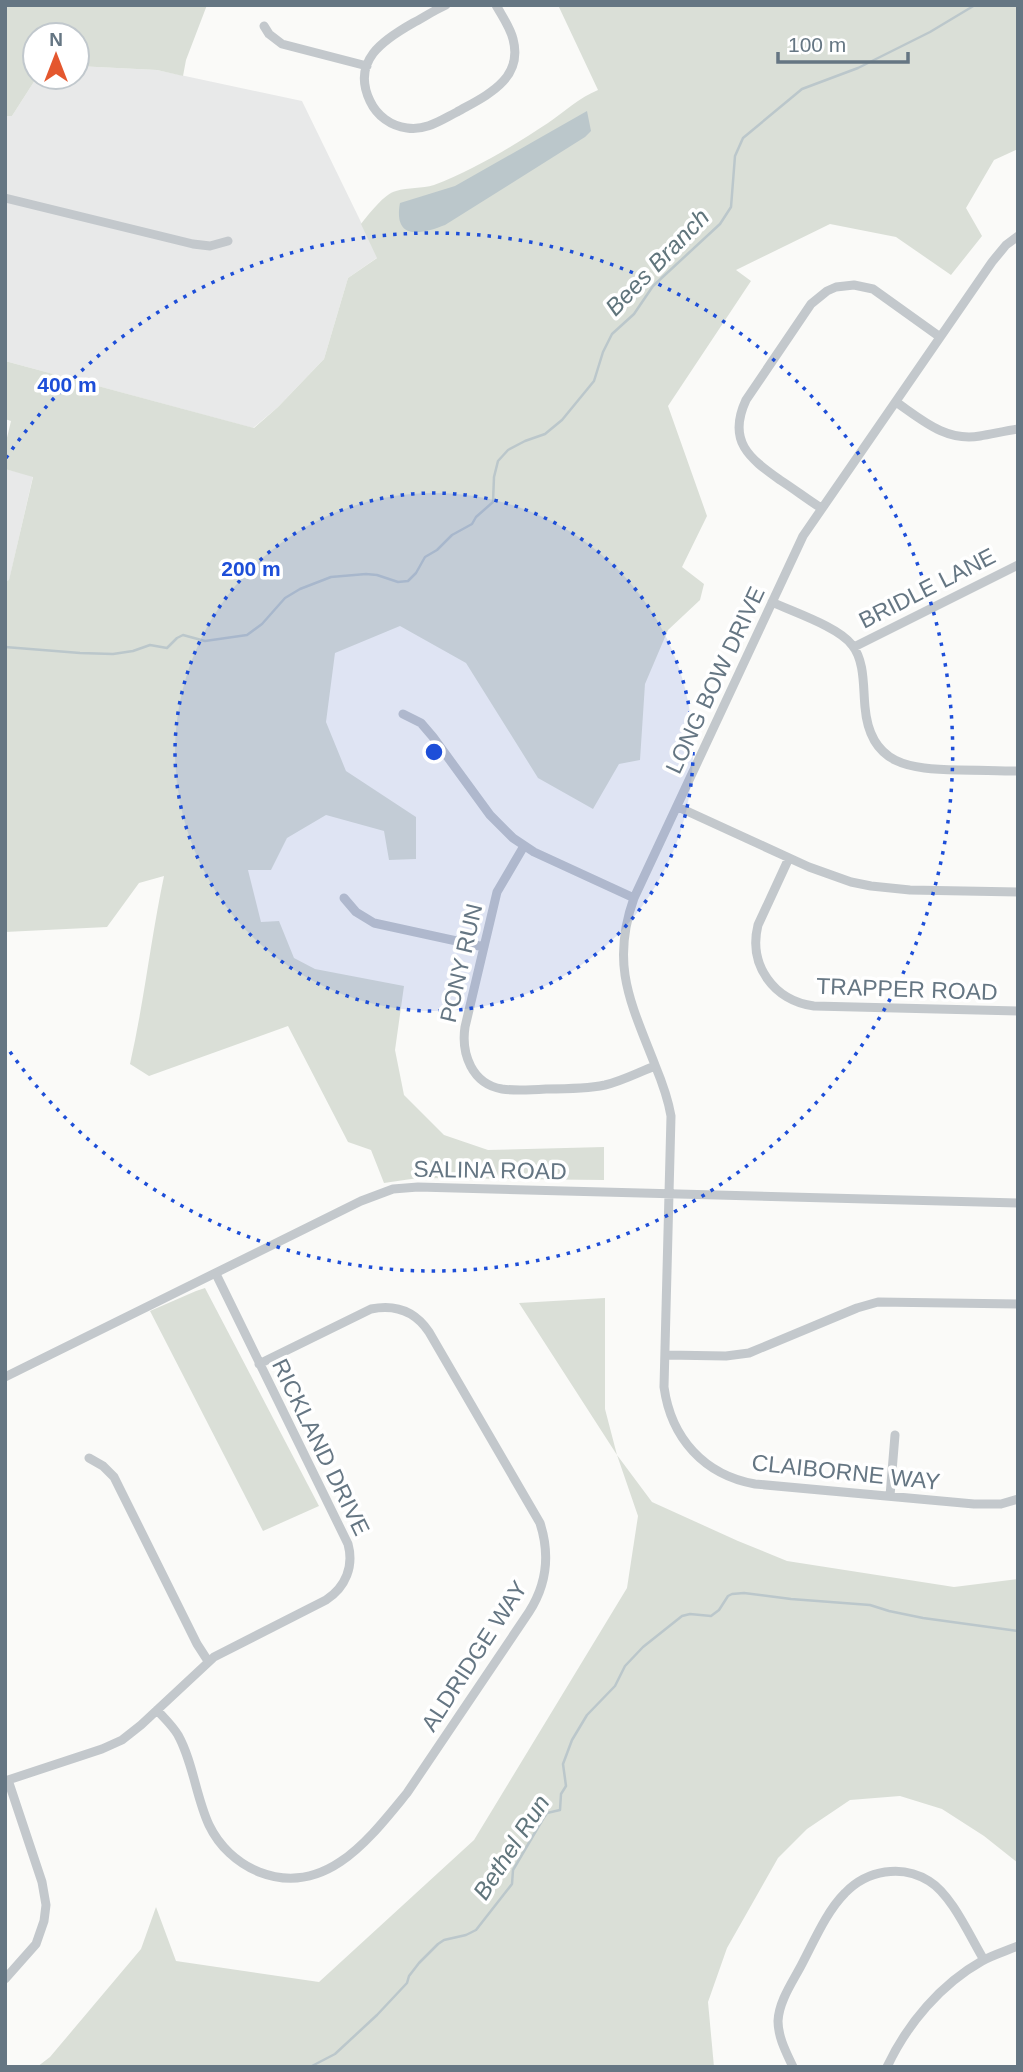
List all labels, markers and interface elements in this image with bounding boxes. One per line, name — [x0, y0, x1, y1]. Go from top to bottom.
north arrow — [21, 21, 91, 91]
scale bar — [778, 21, 908, 65]
text: N — [49, 29, 63, 50]
text: 100 m — [788, 33, 846, 56]
water label: Bees Branch — [600, 203, 714, 321]
text: 400 m — [37, 373, 97, 396]
street label: BRIDLE LANE — [854, 542, 1000, 634]
text: 200 m — [221, 557, 281, 580]
street label: LONG BOW DRIVE — [660, 582, 770, 778]
centre of rings — [422, 740, 446, 764]
street label: PONY RUN — [435, 901, 487, 1025]
street label: TRAPPER ROAD — [816, 973, 998, 1005]
street label: SALINA ROAD — [413, 1156, 567, 1184]
street label: RICKLAND DRIVE — [267, 1355, 375, 1539]
street label: CLAIBORNE WAY — [751, 1449, 941, 1495]
street label: ALDRIDGE WAY — [416, 1576, 532, 1736]
water label: Bethel Run — [467, 1790, 555, 1904]

